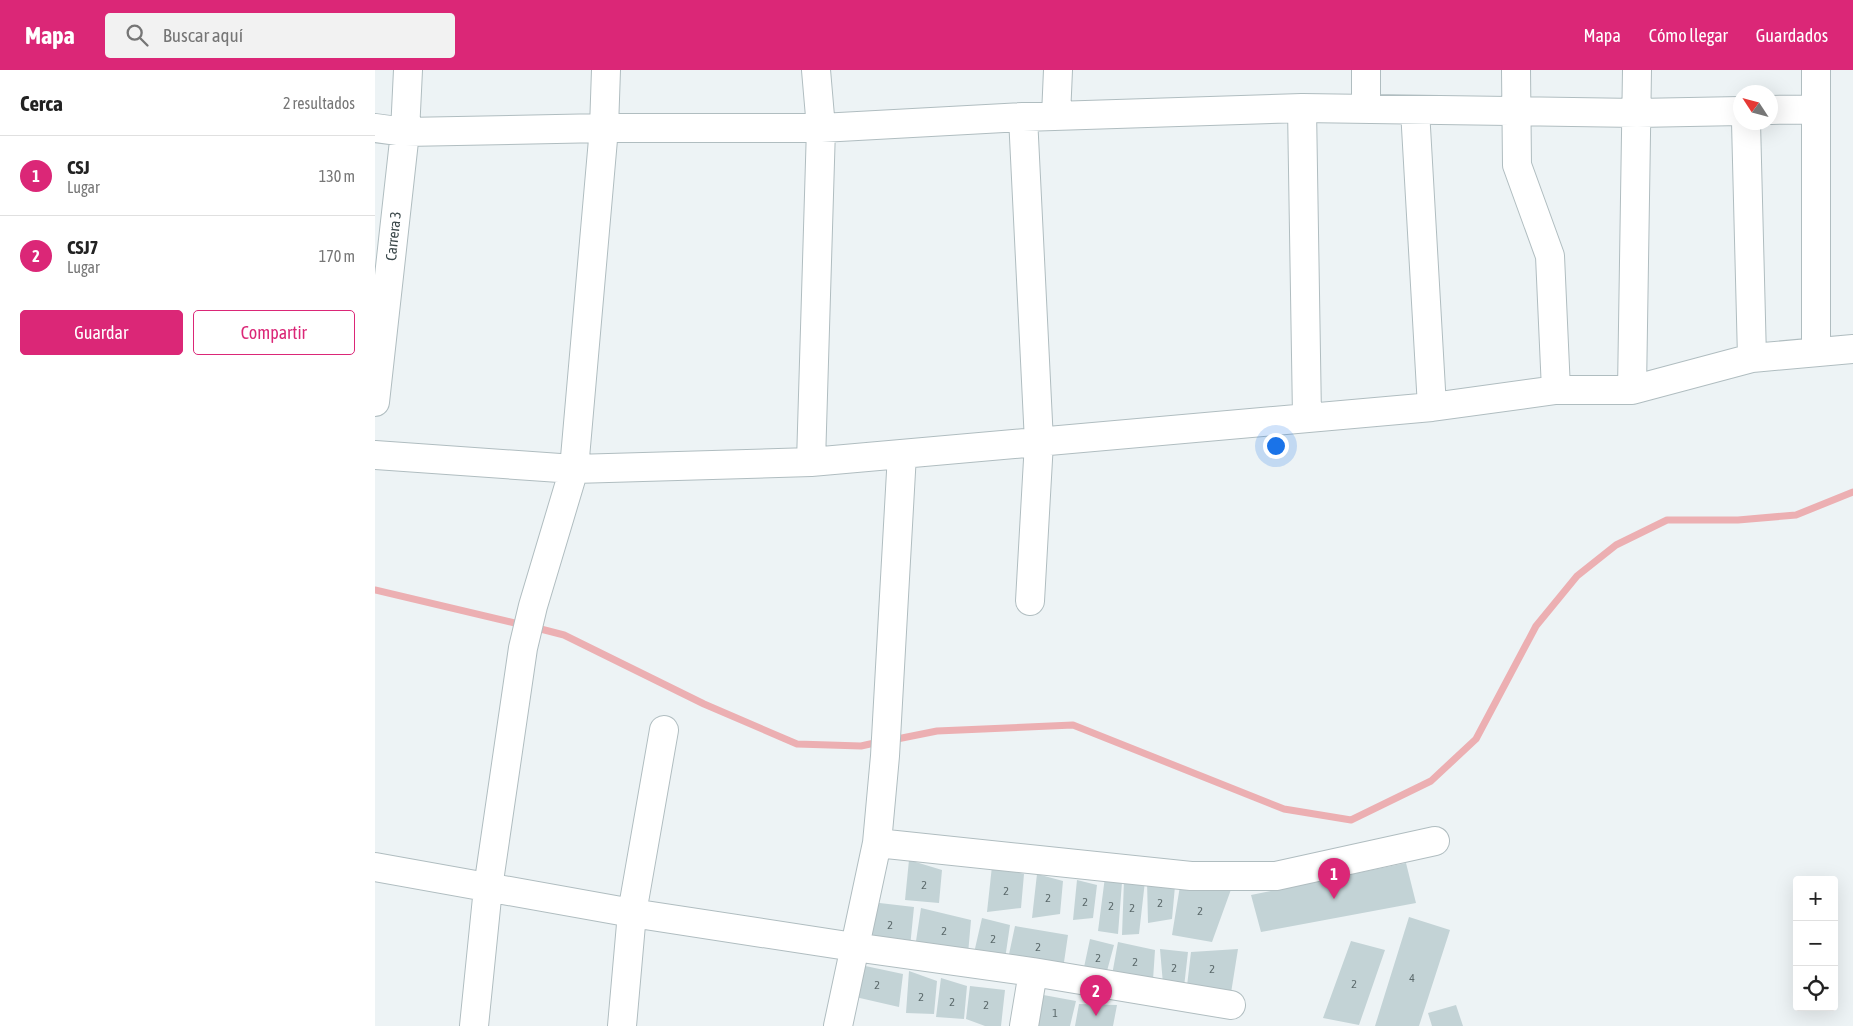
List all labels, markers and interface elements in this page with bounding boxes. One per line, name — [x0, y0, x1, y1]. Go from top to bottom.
search box — [105, 13, 455, 58]
icon: search — [123, 21, 151, 49]
text: Mapa — [25, 22, 75, 49]
text: Buscar aquí — [163, 24, 243, 46]
text: Mapa — [1583, 25, 1621, 46]
text: Cómo llegar — [1649, 25, 1728, 46]
text: Guardados — [1756, 25, 1828, 46]
north arrow — [1733, 85, 1778, 130]
text: Cerca — [20, 91, 63, 115]
text: 2 resultados — [283, 94, 355, 112]
text: CSJ — [67, 156, 90, 178]
text: 1 — [32, 167, 40, 185]
text: 130 m — [319, 167, 355, 185]
text: Lugar — [67, 178, 100, 196]
street label: Carrera 3 — [382, 210, 404, 262]
text: CSJ7 — [67, 236, 99, 258]
text: 2 — [32, 247, 40, 265]
text: 170 m — [319, 247, 355, 265]
text: Lugar — [67, 258, 100, 276]
button: Guardar — [20, 310, 183, 355]
button: Compartir — [193, 310, 355, 355]
your location — [1263, 433, 1289, 459]
pin: 1 — [1318, 858, 1350, 899]
map controls — [1793, 876, 1838, 1011]
button: + — [1793, 876, 1838, 921]
house number: 2 — [921, 878, 927, 892]
house number: 2 — [1003, 884, 1009, 898]
house number: 2 — [1045, 891, 1051, 905]
house number: 2 — [1082, 895, 1088, 909]
house number: 2 — [1157, 896, 1163, 910]
house number: 2 — [1108, 899, 1114, 913]
house number: 2 — [1129, 901, 1135, 915]
house number: 2 — [1197, 904, 1203, 918]
house number: 2 — [887, 918, 893, 932]
button: − — [1793, 921, 1838, 966]
house number: 2 — [941, 924, 947, 938]
house number: 2 — [990, 932, 996, 946]
house number: 2 — [1035, 940, 1041, 954]
house number: 2 — [1095, 951, 1101, 965]
house number: 2 — [1132, 955, 1138, 969]
house number: 2 — [1171, 961, 1177, 975]
house number: 2 — [1209, 962, 1215, 976]
button: locate — [1793, 966, 1838, 1011]
house number: 4 — [1409, 971, 1415, 985]
pin: 2 — [1080, 975, 1112, 1016]
house number: 2 — [1351, 977, 1357, 991]
house number: 2 — [874, 978, 880, 992]
house number: 2 — [918, 990, 924, 1004]
house number: 2 — [949, 995, 955, 1009]
house number: 2 — [983, 998, 989, 1012]
house number: 1 — [1052, 1006, 1058, 1020]

